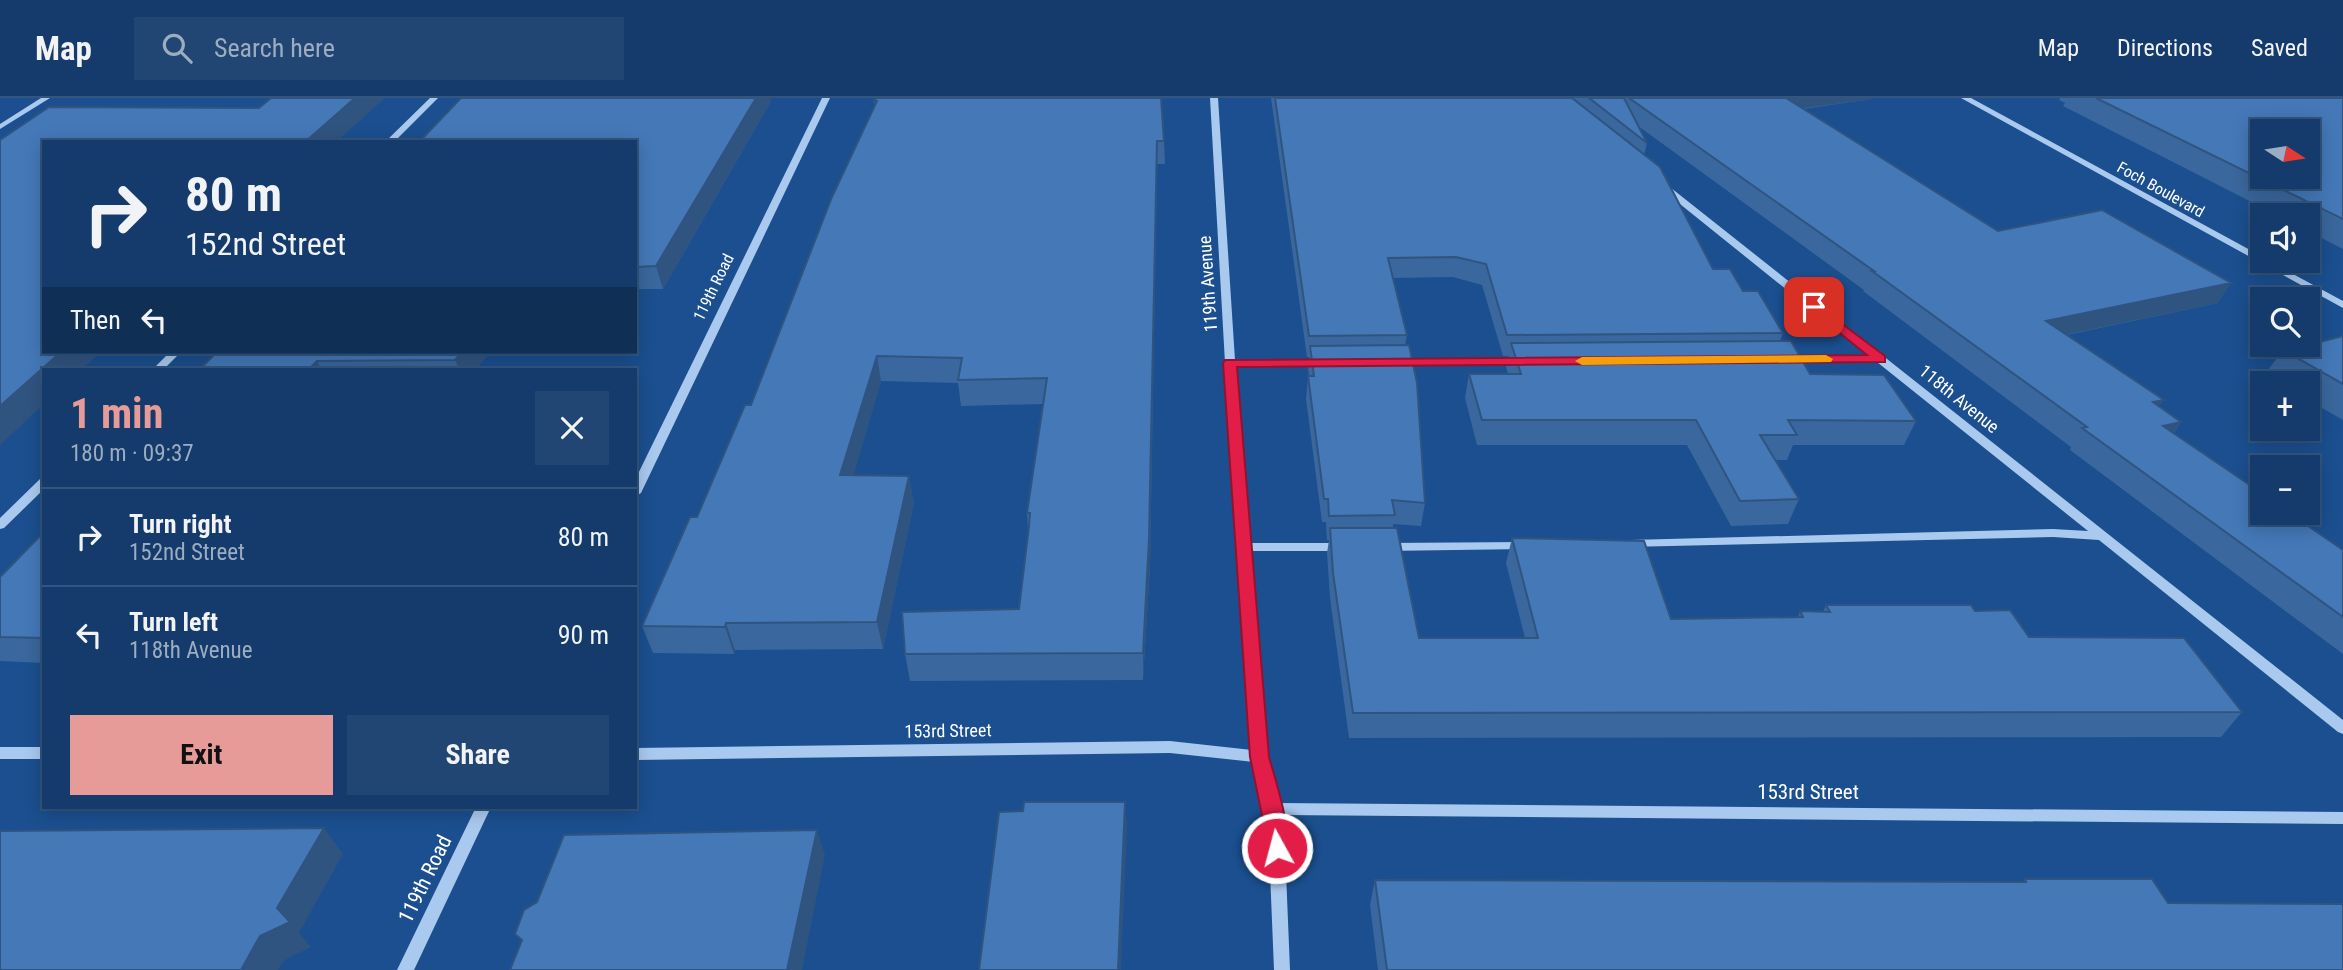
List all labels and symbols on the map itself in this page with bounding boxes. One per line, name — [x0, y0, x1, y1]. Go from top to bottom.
north arrow — [2250, 119, 2320, 189]
street label: Foch Boulevard — [2114, 158, 2208, 221]
street label: 119th Avenue — [1194, 235, 1221, 333]
street label: 119th Road — [689, 251, 738, 324]
pin — [1784, 277, 1844, 337]
street label: 118th Avenue — [1915, 360, 2003, 437]
street label: 153rd Street — [904, 719, 992, 742]
street label: 153rd Street — [1757, 780, 1859, 804]
position arrow — [1240, 811, 1314, 885]
street label: 119th Road — [394, 831, 456, 927]

